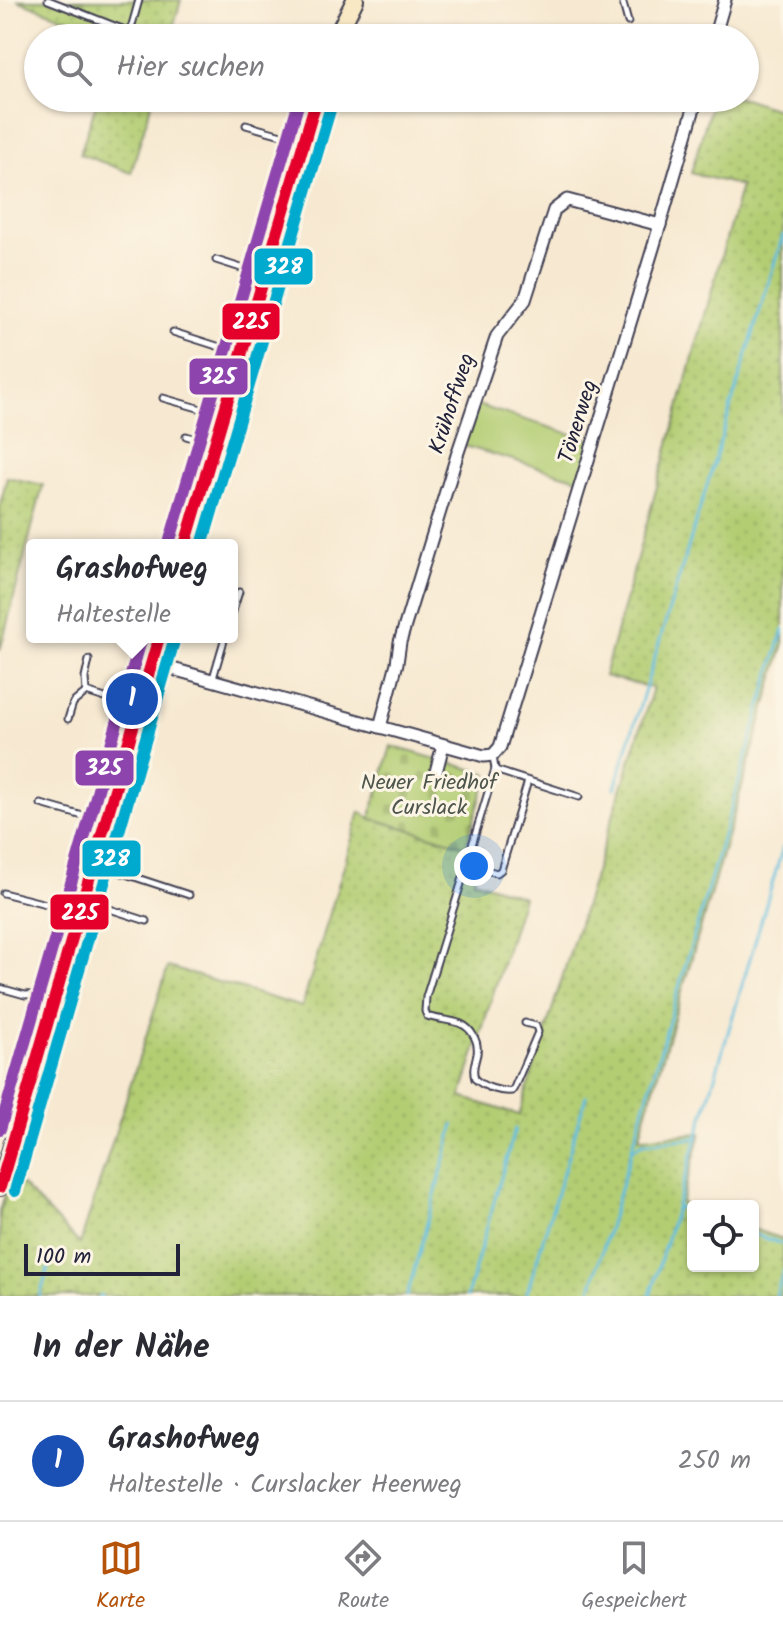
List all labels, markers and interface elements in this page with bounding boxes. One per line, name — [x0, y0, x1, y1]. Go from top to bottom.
search box — [24, 24, 759, 112]
text: Hier suchen — [116, 44, 265, 92]
icon: search — [52, 46, 96, 90]
line badge: 328 — [253, 247, 314, 286]
text: 328 — [264, 251, 304, 286]
line badge: 225 — [221, 302, 281, 341]
text: 225 — [233, 306, 271, 341]
street label: Krühoffweg — [420, 349, 486, 459]
line badge: 325 — [188, 357, 249, 396]
text: 325 — [199, 361, 238, 396]
street label: Tönerweg — [550, 376, 608, 468]
popup — [26, 539, 238, 643]
text: Grashofweg — [56, 546, 208, 594]
text: Haltestelle — [56, 594, 171, 636]
pin: 1 — [106, 669, 158, 729]
line badge: 325 — [74, 749, 135, 787]
text: 325 — [85, 752, 124, 787]
park label: Neuer Friedhof Curslack — [361, 766, 500, 826]
line badge: 328 — [81, 839, 142, 878]
text: 328 — [91, 843, 131, 878]
your location — [454, 846, 494, 886]
line badge: 225 — [49, 893, 110, 931]
text: 225 — [62, 897, 100, 932]
map controls — [687, 1200, 759, 1272]
button: locate — [687, 1200, 759, 1272]
scale bar — [24, 1240, 180, 1276]
text: 100 m — [36, 1240, 91, 1275]
text: In der Nähe — [32, 1321, 210, 1375]
text: Grashofweg — [108, 1416, 260, 1464]
text: 1 — [54, 1440, 62, 1482]
text: 250 m — [678, 1440, 751, 1482]
text: Haltestelle · Curslacker Heerweg — [108, 1464, 462, 1506]
tab: Karte — [96, 1536, 145, 1619]
tab: Route — [337, 1536, 389, 1619]
tab: Gespeichert — [581, 1536, 687, 1619]

